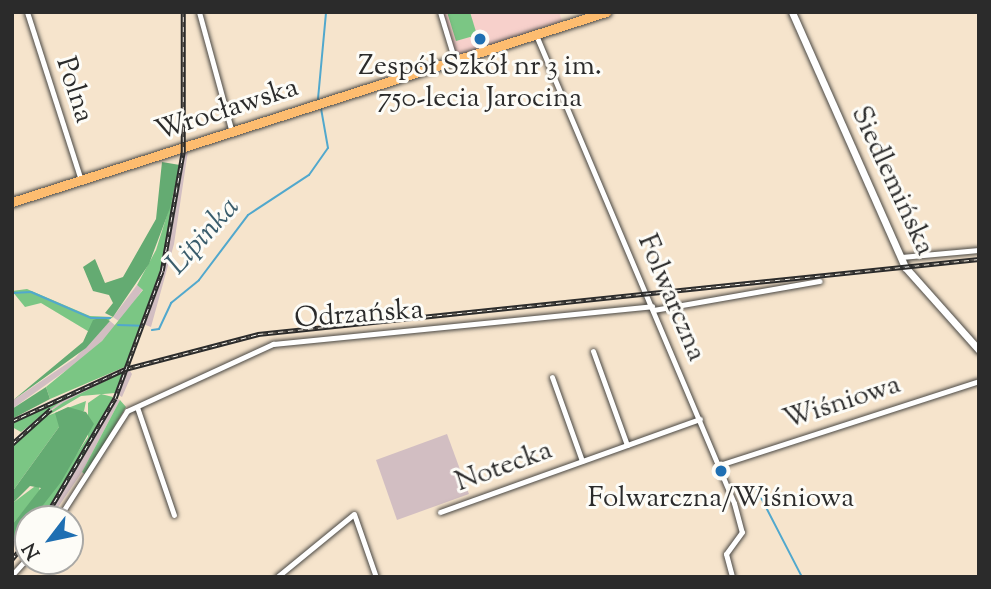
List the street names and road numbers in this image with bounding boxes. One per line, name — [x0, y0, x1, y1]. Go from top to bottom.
street label: Polna — [48, 53, 100, 127]
street label: Wrocławska — [151, 71, 303, 149]
street label: Siedlemińska — [843, 101, 941, 261]
street label: Folwarczna — [629, 230, 713, 366]
street label: Odrzańska — [293, 294, 425, 336]
street label: Wiśniowa — [779, 368, 905, 438]
street label: Notecka — [451, 434, 557, 500]

